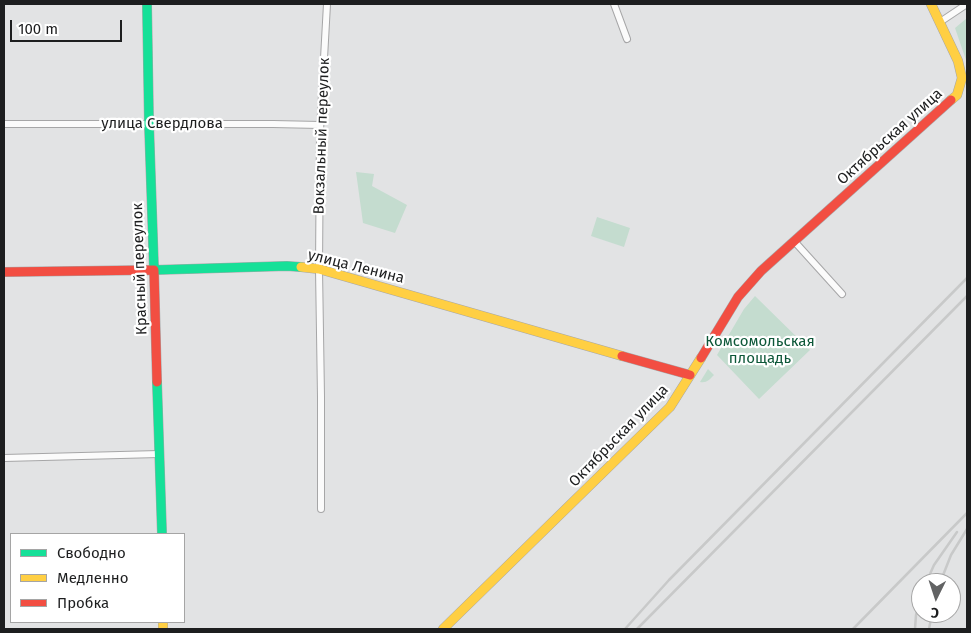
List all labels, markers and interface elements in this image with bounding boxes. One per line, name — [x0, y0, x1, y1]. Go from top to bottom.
scale bar — [12, 10, 125, 42]
text: 100 m — [18, 20, 58, 38]
street label: Вокзальный переулок — [310, 57, 334, 215]
street label: Октябрьская улица — [834, 85, 946, 189]
street label: улица Свердлова — [101, 115, 223, 133]
street label: Красный переулок — [129, 203, 151, 335]
street label: улица Ленина — [306, 246, 406, 288]
park label: Комсомольская площадь — [705, 333, 815, 368]
street label: Октябрьская улица — [566, 381, 672, 491]
legend — [10, 533, 185, 623]
text: Свободно — [57, 544, 126, 562]
text: Медленно — [57, 569, 129, 587]
north arrow — [911, 573, 961, 623]
text: Пробка — [57, 594, 109, 612]
text: С — [930, 604, 940, 621]

